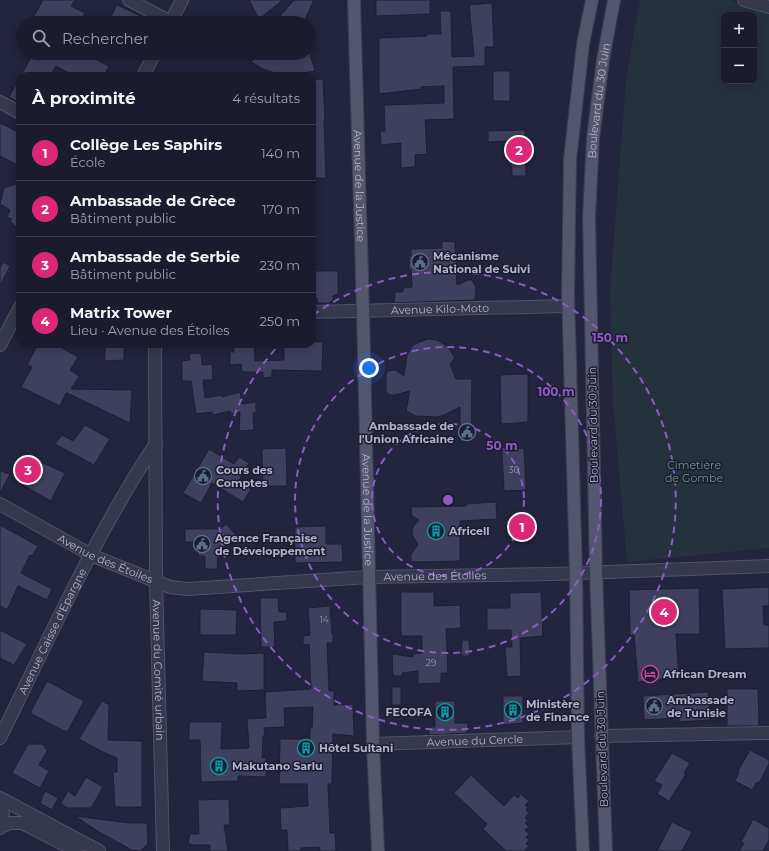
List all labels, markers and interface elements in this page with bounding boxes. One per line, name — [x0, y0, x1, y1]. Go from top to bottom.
map controls — [721, 12, 757, 84]
button: + — [721, 12, 757, 48]
search box — [16, 16, 316, 60]
icon: search — [30, 27, 52, 49]
text: Rechercher — [62, 29, 149, 48]
street label: Boulevard du 30 Juin — [585, 42, 613, 159]
button: − — [721, 48, 757, 84]
text: À proximité — [32, 88, 136, 108]
text: 4 résultats — [232, 90, 300, 106]
street label: Avenue de la Justice — [351, 130, 368, 243]
text: Collège Les Saphirs — [70, 135, 222, 154]
pin: 2 — [506, 135, 532, 165]
text: 1 — [42, 145, 48, 161]
text: 140 m — [261, 145, 300, 161]
text: École — [70, 154, 105, 170]
text: Ambassade de Grèce — [70, 191, 236, 210]
text: 2 — [41, 201, 49, 217]
text: 170 m — [262, 201, 300, 217]
text: Bâtiment public — [70, 210, 176, 226]
text: Ambassade de Serbie — [70, 247, 240, 266]
place label: Mécanisme National de Suivi — [433, 249, 530, 276]
public building icon: Mécanisme National de Suivi — [410, 252, 430, 272]
text: 3 — [41, 257, 49, 273]
text: 230 m — [259, 257, 300, 273]
text: Bâtiment public — [70, 266, 176, 282]
street label: Avenue Kilo-Moto — [391, 301, 489, 317]
text: Matrix Tower — [70, 303, 172, 322]
text: 4 — [41, 313, 49, 329]
text: 250 m — [259, 313, 300, 329]
text: Lieu · Avenue des Étoiles — [70, 322, 230, 338]
text: 150 m — [592, 330, 628, 345]
your location — [359, 358, 379, 378]
street label: Boulevard du 30 Juin — [585, 367, 601, 483]
text: 100 m — [538, 384, 574, 399]
place label: Ambassade de l'Union Africaine — [359, 419, 454, 446]
public building icon: Ambassade de l'Union Africaine — [457, 422, 477, 442]
text: 50 m — [486, 438, 518, 453]
street label: Avenue de la Justice — [359, 453, 376, 566]
pin: 3 — [15, 455, 41, 485]
park label: Cimetière de Gombe — [665, 458, 723, 485]
place label: Cours des Comptes — [216, 463, 273, 490]
house number: 30 — [508, 464, 520, 475]
public building icon: Cours des Comptes — [193, 466, 213, 486]
centre of rings — [441, 493, 455, 507]
pin: 1 — [509, 512, 535, 542]
building icon: Africell — [426, 521, 446, 541]
place label: Africell — [448, 524, 490, 538]
street label: Avenue des Étoiles — [55, 531, 156, 587]
place label: Agence Française de Développement — [214, 531, 326, 558]
public building icon: Agence Française de Développement — [192, 534, 212, 554]
street label: Avenue Caisse d'Epargne — [15, 565, 90, 697]
street label: Avenue des Étoiles — [383, 568, 487, 584]
pin: 4 — [651, 597, 677, 627]
street label: Avenue du Comité urbain — [149, 599, 167, 741]
house number: 14 — [319, 614, 329, 625]
house number: 29 — [426, 657, 437, 668]
hotel icon: African Dream — [640, 664, 660, 684]
place label: African Dream — [662, 667, 747, 681]
street label: Boulevard du 30 Juin — [593, 691, 611, 807]
place label: Ambassade de Tunisie — [666, 693, 734, 720]
public building icon: Ambassade de Tunisie — [644, 696, 664, 716]
place label: Ministère de Finance — [526, 697, 589, 724]
building icon: Ministère de Finance — [503, 700, 523, 720]
building icon: FECOFA — [435, 702, 455, 722]
place label: FECOFA — [386, 705, 433, 719]
street label: Avenue du Cercle — [426, 732, 524, 749]
building icon: Hôtel Sultani — [296, 738, 316, 758]
place label: Hôtel Sultani — [319, 741, 393, 755]
building icon: Makutano Sarlu — [209, 756, 229, 776]
place label: Makutano Sarlu — [232, 759, 323, 773]

